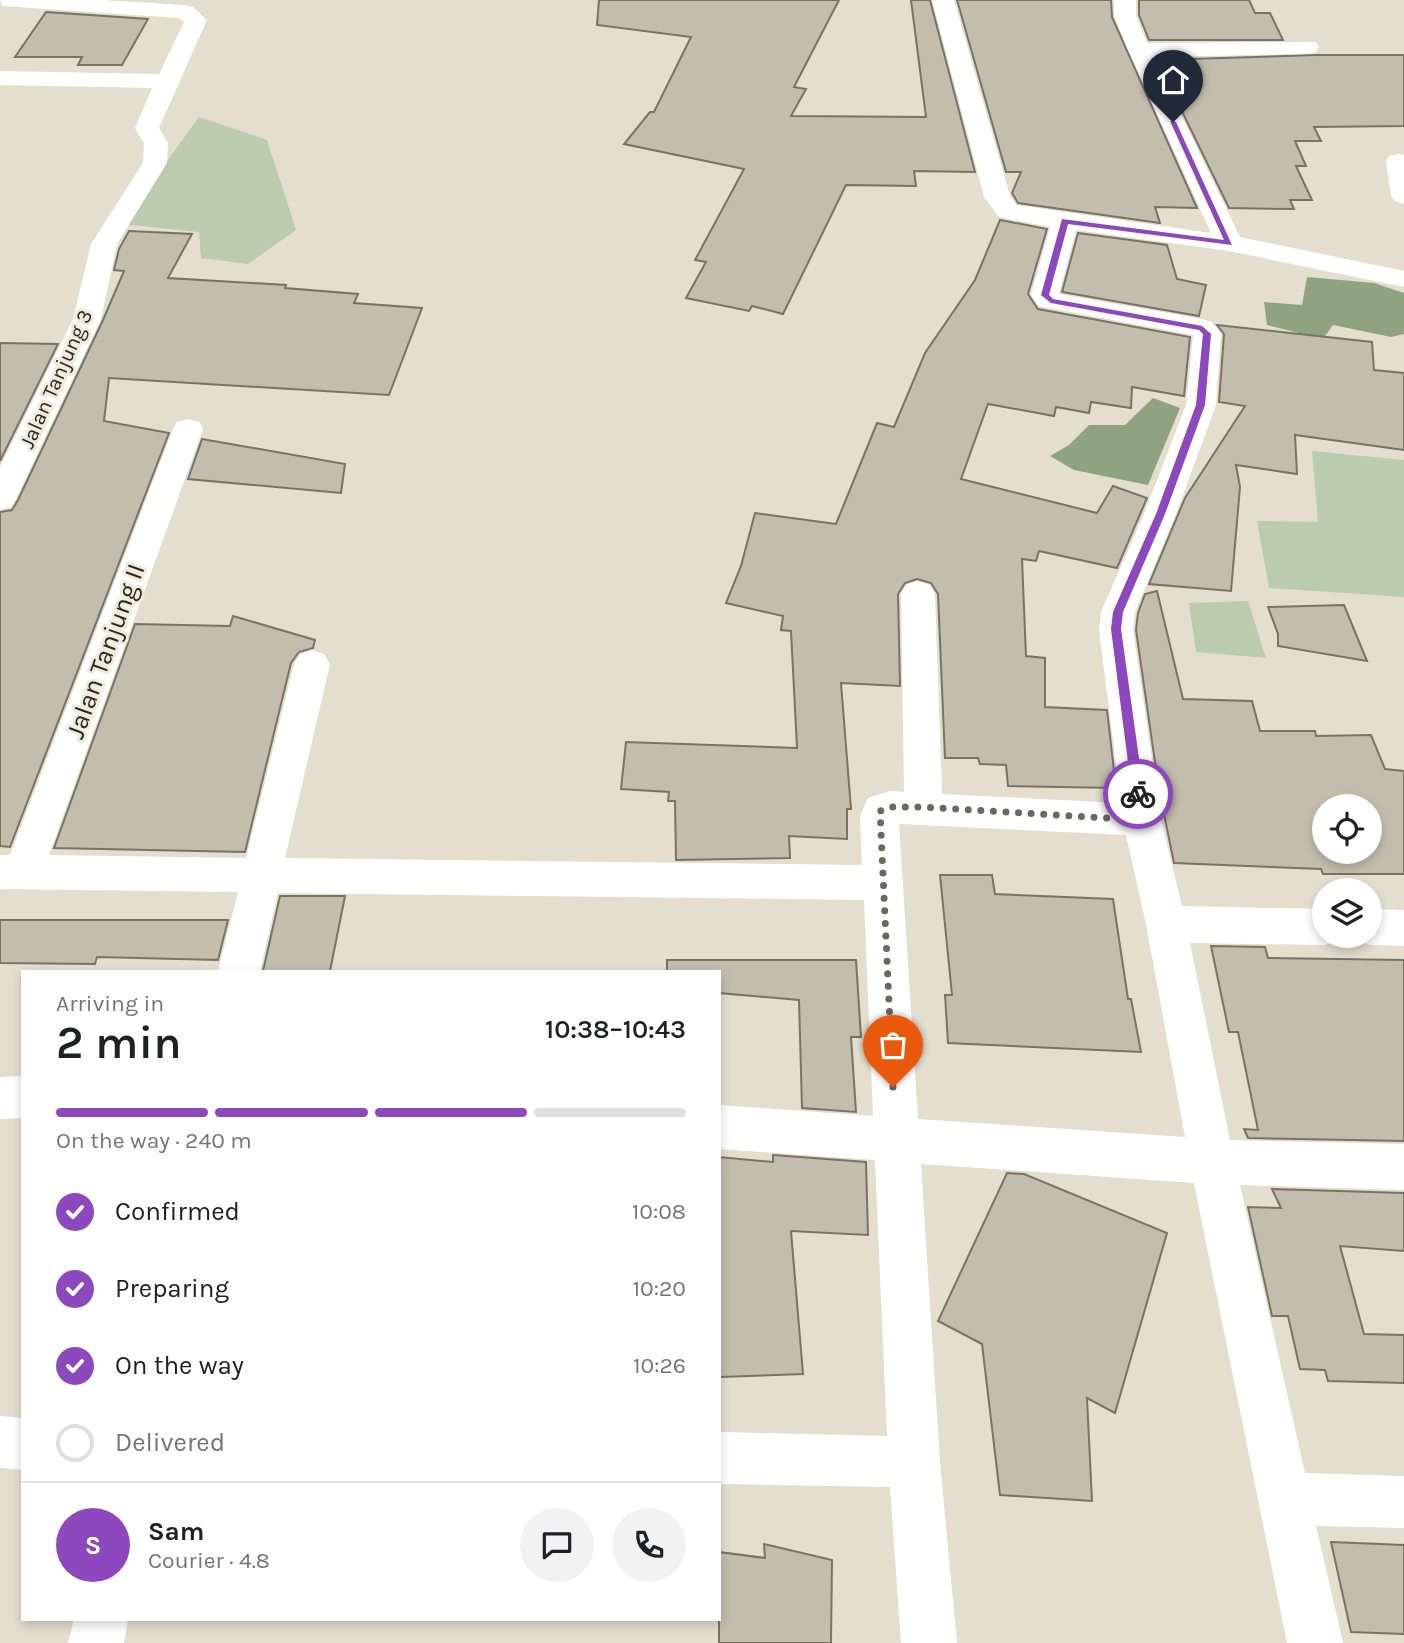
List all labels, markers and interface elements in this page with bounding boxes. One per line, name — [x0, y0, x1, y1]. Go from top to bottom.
pin — [1143, 50, 1203, 122]
icon: home — [1154, 61, 1192, 99]
street label: Jalan Tanjung 3 — [15, 306, 97, 452]
street label: Jalan Tanjung II — [59, 559, 152, 743]
courier — [1103, 759, 1173, 829]
icon: bike — [1119, 775, 1157, 813]
map controls — [1312, 794, 1382, 948]
button: locate — [1312, 794, 1382, 864]
button: layers — [1312, 878, 1382, 948]
text: Arriving in — [56, 990, 164, 1017]
text: 10:38–10:43 — [545, 1014, 686, 1045]
pin — [863, 1015, 923, 1087]
text: 2 min — [56, 1016, 182, 1070]
icon: bag — [874, 1026, 912, 1064]
text: On the way · 240 m — [56, 1127, 252, 1154]
icon: check — [56, 1193, 94, 1231]
text: Confirmed — [115, 1196, 240, 1227]
text: 10:08 — [632, 1198, 686, 1225]
icon: check — [56, 1270, 94, 1308]
text: Preparing — [115, 1273, 229, 1304]
text: 10:20 — [632, 1275, 686, 1302]
icon: check — [56, 1347, 94, 1385]
text: On the way — [115, 1350, 244, 1381]
text: 10:26 — [633, 1352, 686, 1379]
text: Delivered — [115, 1427, 225, 1458]
button: chat — [520, 1508, 594, 1582]
button: phone — [612, 1508, 686, 1582]
text: Sam — [148, 1516, 204, 1547]
text: S — [85, 1530, 101, 1561]
text: Courier · 4.8 — [148, 1547, 270, 1574]

